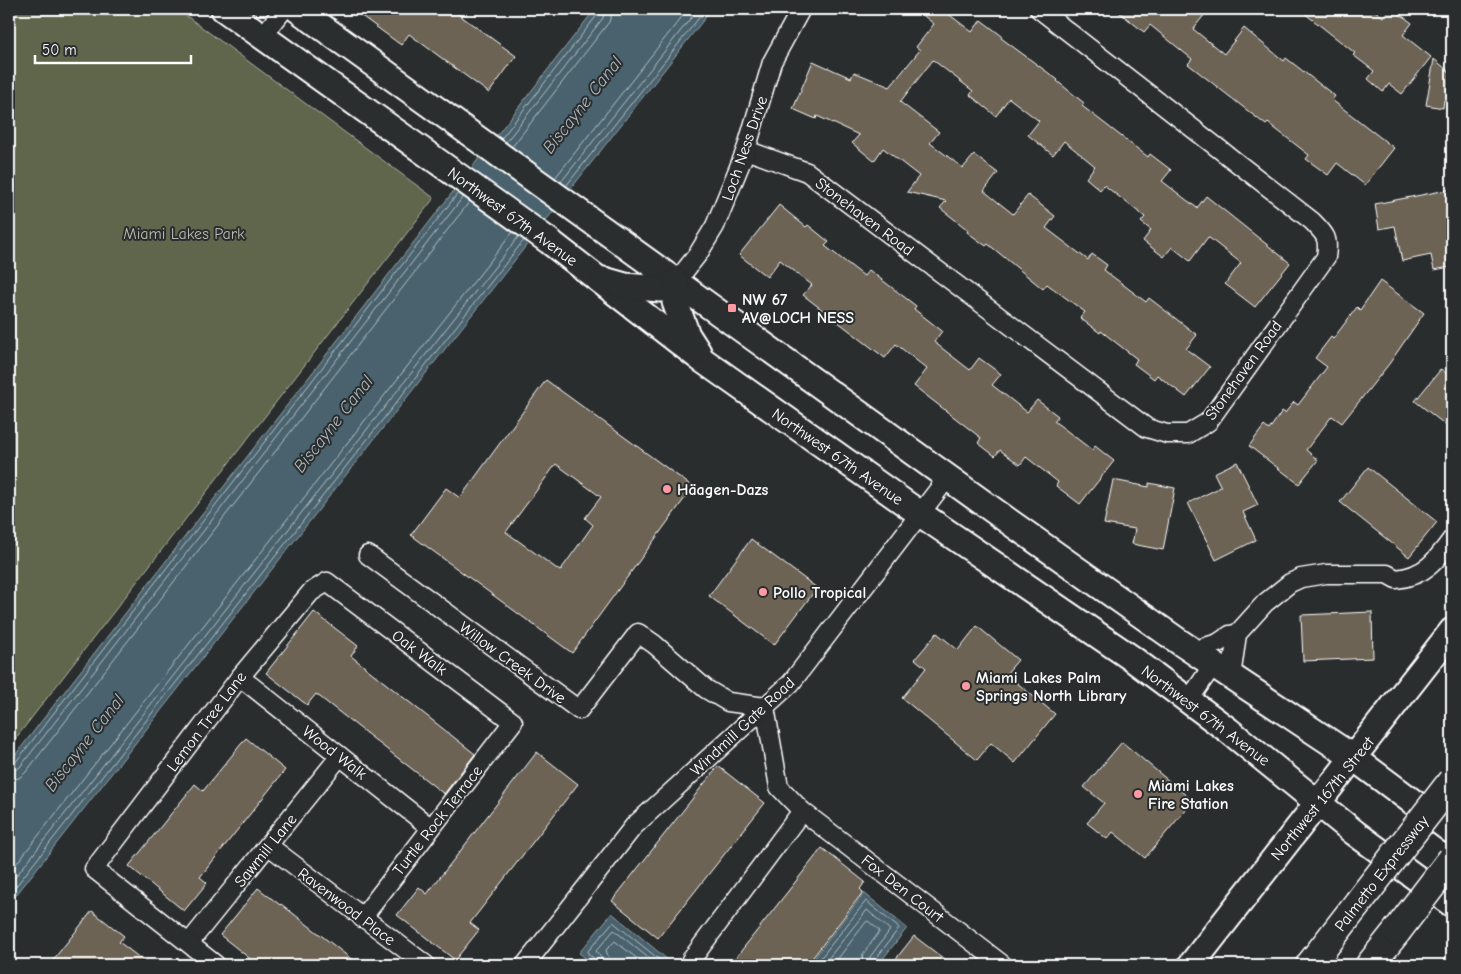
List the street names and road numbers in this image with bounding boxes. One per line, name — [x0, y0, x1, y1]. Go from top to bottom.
street label: Loch Ness Drive — [719, 94, 771, 203]
street label: Northwest 67th Avenue — [444, 164, 581, 270]
street label: Stonehaven Road — [812, 174, 917, 260]
street label: Stonehaven Road — [1202, 317, 1286, 424]
street label: Northwest 67th Avenue — [768, 405, 906, 509]
street label: Willow Creek Drive — [456, 618, 569, 707]
street label: Oak Walk — [388, 626, 451, 679]
street label: Northwest 67th Avenue — [1138, 662, 1273, 770]
street label: Lemon Tree Lane — [163, 668, 250, 775]
street label: Windmill Gate Road — [687, 674, 798, 780]
street label: Wood Walk — [299, 722, 370, 784]
street label: Northwest 167th Street — [1267, 733, 1378, 864]
street label: Turtle Rock Terrace — [389, 762, 486, 879]
street label: Sawmill Lane — [231, 810, 301, 891]
street label: Palmetto Expressway — [1331, 812, 1433, 935]
street label: Fox Den Court — [858, 851, 947, 927]
street label: Ravenwood Place — [294, 864, 399, 949]

